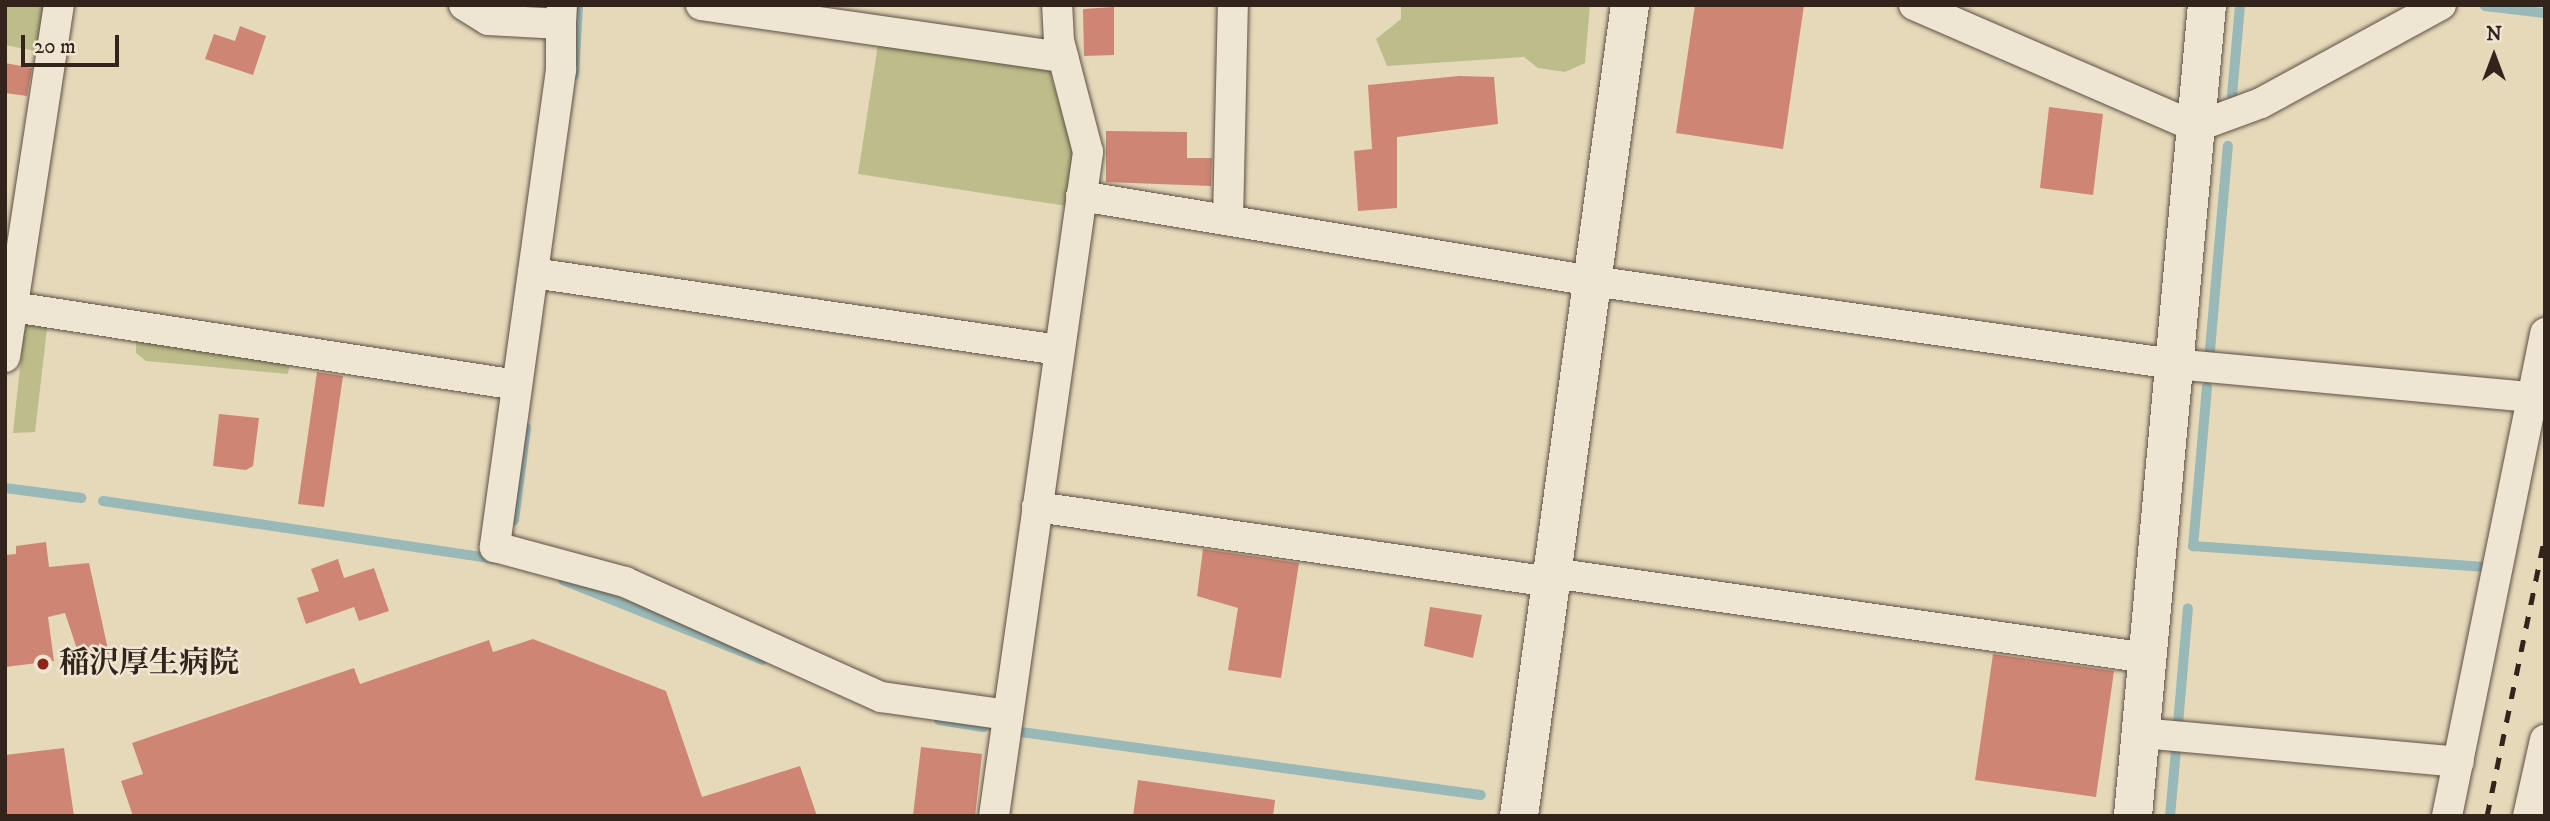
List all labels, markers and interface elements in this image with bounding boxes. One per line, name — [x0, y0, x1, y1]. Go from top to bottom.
scale bar — [24, 21, 122, 65]
north arrow — [2459, 21, 2529, 91]
text: N — [2486, 23, 2502, 46]
text: 20 m — [34, 34, 76, 60]
place label: 稲沢厚生病院 — [59, 646, 239, 682]
marker: 稲沢厚生病院 — [33, 654, 53, 674]

